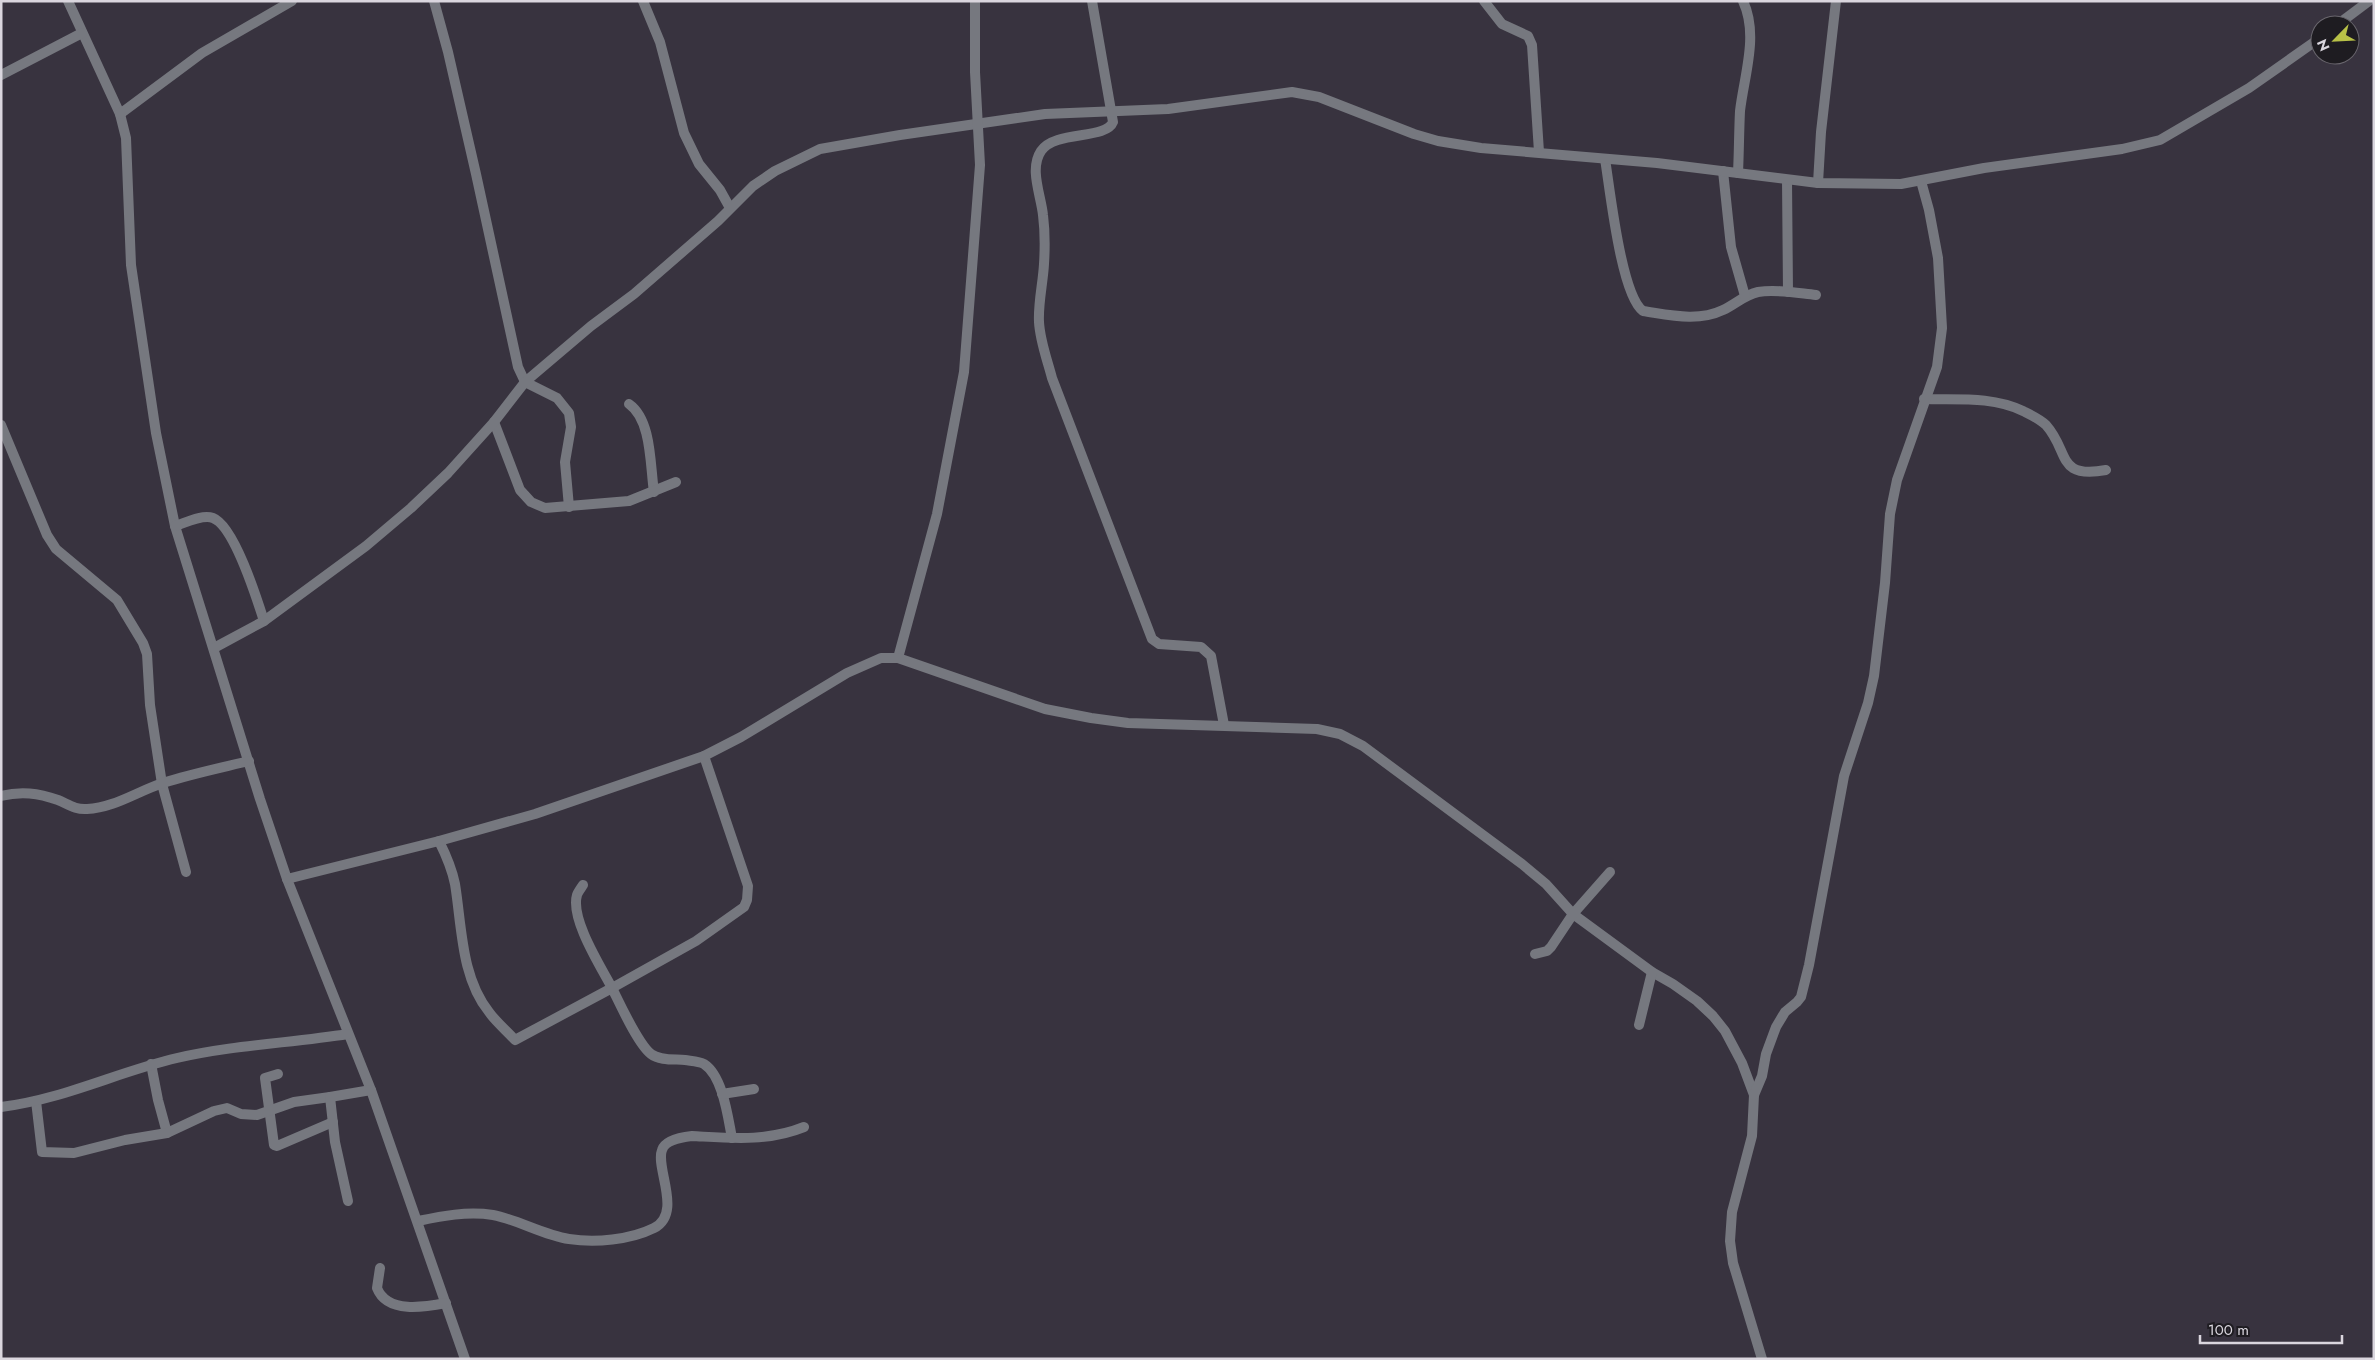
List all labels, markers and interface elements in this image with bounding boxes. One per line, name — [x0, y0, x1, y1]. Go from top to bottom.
north arrow — [2310, 15, 2360, 65]
text: N — [2312, 36, 2335, 54]
scale bar — [2200, 1312, 2342, 1344]
text: 100 m — [2208, 1319, 2249, 1341]

